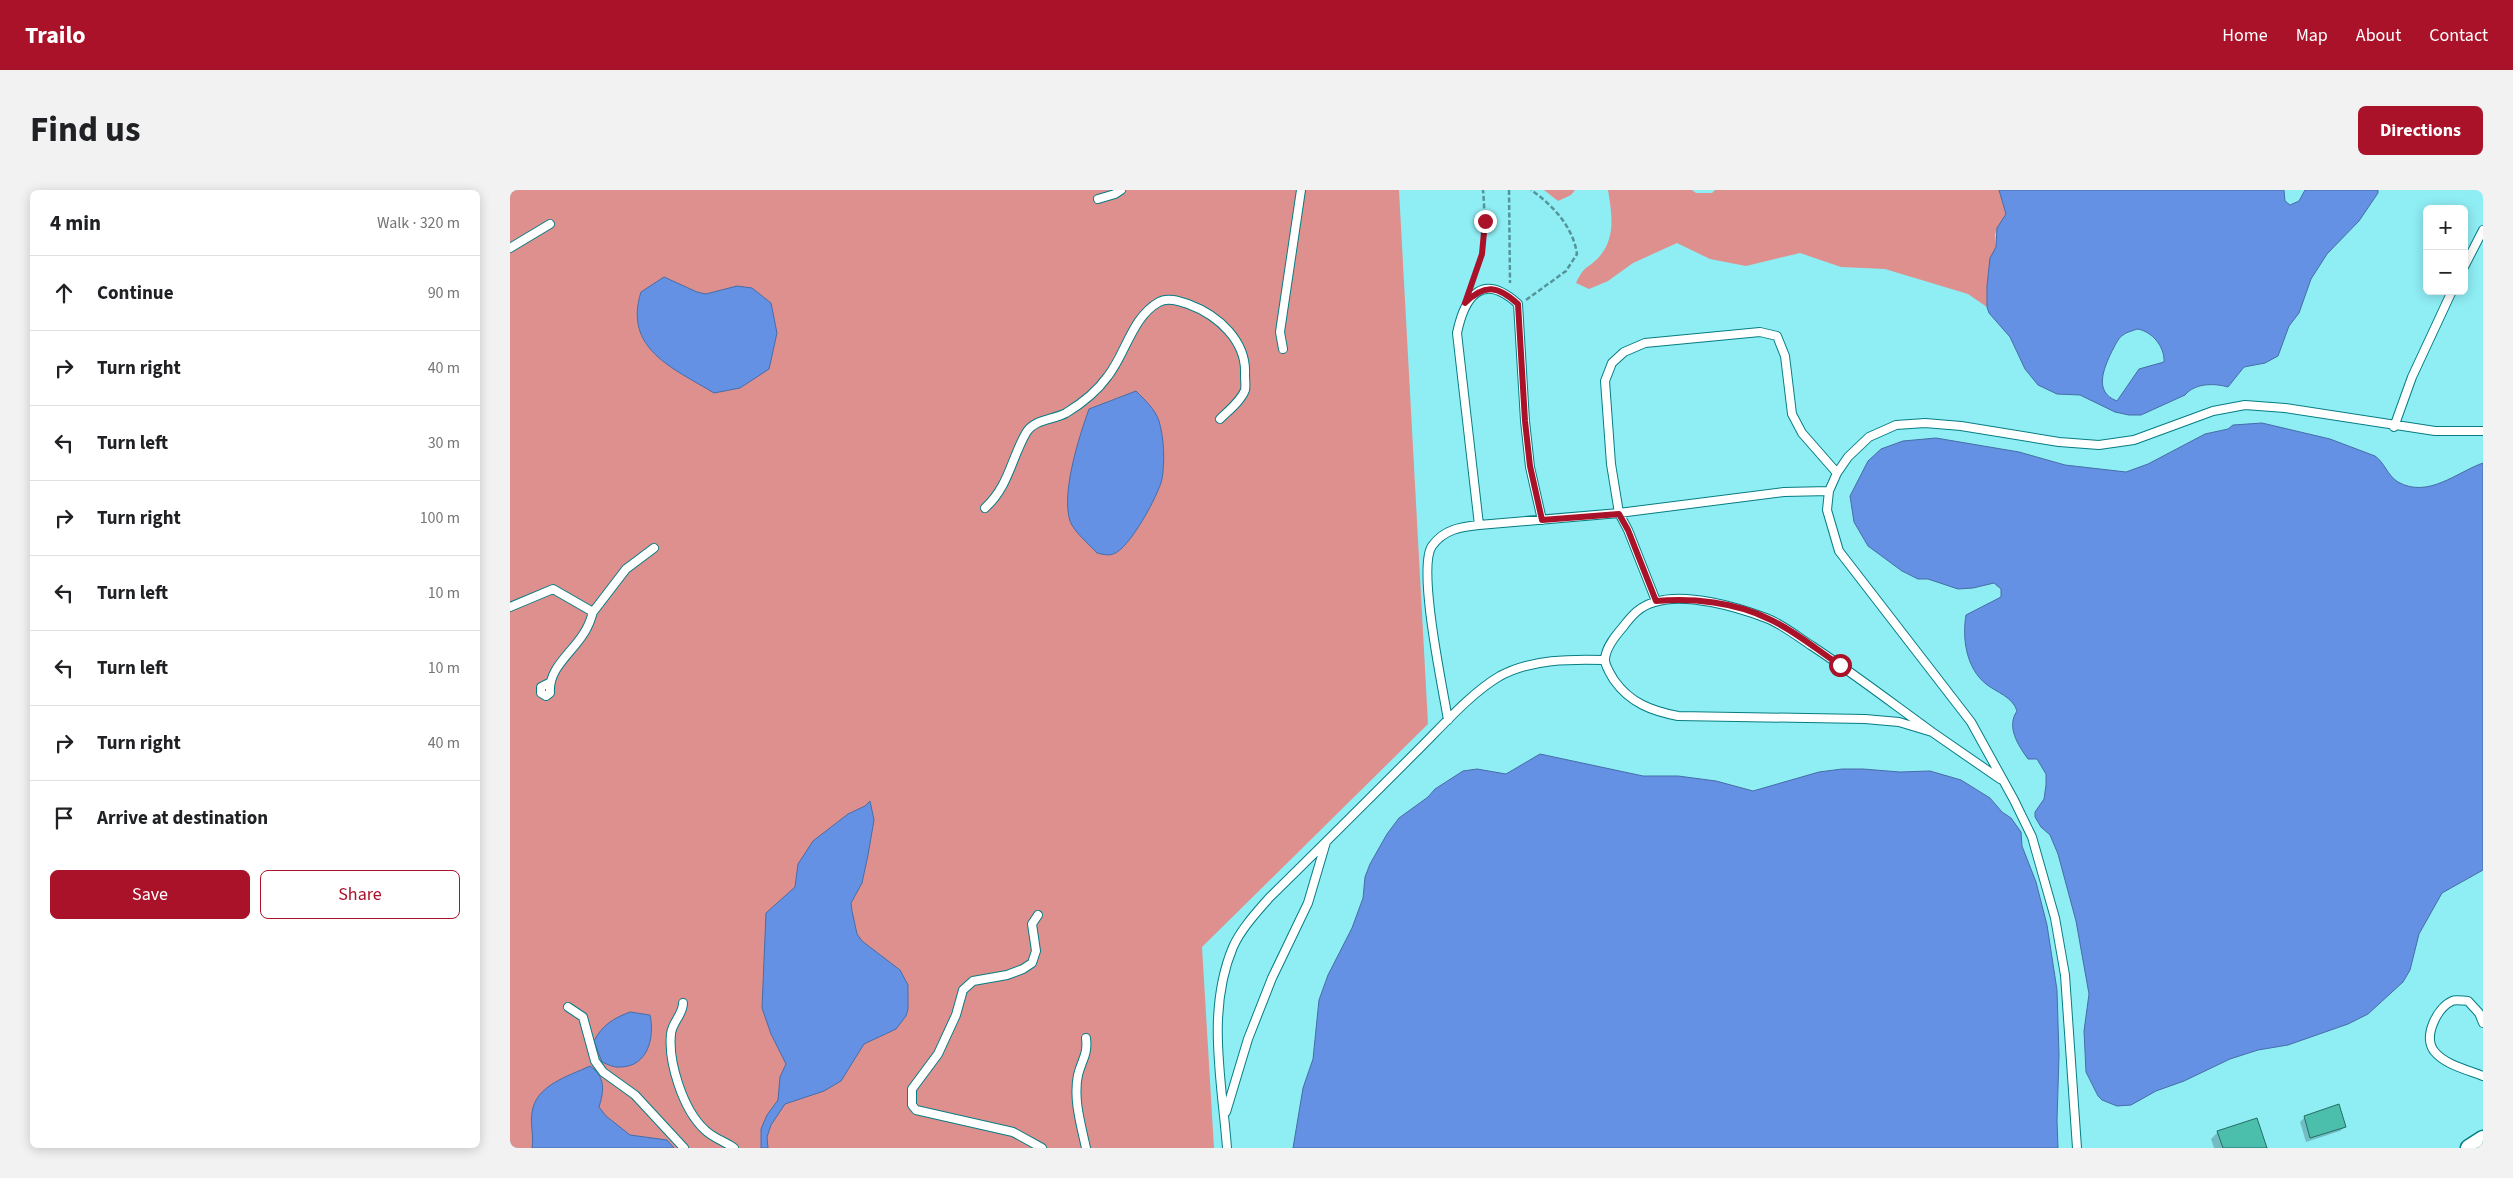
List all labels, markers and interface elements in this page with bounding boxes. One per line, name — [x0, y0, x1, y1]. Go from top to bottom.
text: Trailo — [25, 18, 86, 53]
text: Home — [2222, 23, 2268, 48]
text: Map — [2296, 23, 2328, 48]
text: About — [2356, 23, 2401, 48]
text: Contact — [2429, 23, 2488, 48]
text: Find us — [30, 105, 140, 155]
button: Directions — [2358, 106, 2483, 155]
map controls — [2423, 205, 2468, 295]
button: + — [2423, 205, 2468, 250]
text: 4 min — [50, 208, 101, 238]
route end — [1474, 210, 1497, 233]
text: Walk · 320 m — [377, 212, 460, 234]
button: − — [2423, 250, 2468, 295]
icon: ahead — [50, 279, 78, 307]
text: Continue — [97, 280, 174, 307]
text: 90 m — [428, 282, 460, 304]
icon: right — [50, 354, 78, 382]
text: Turn right — [97, 355, 181, 382]
text: 40 m — [428, 357, 460, 379]
icon: left — [50, 429, 78, 457]
text: Turn left — [97, 430, 168, 457]
text: 30 m — [428, 432, 460, 454]
icon: right — [50, 504, 78, 532]
text: Turn right — [97, 505, 181, 532]
text: 100 m — [420, 507, 460, 529]
icon: left — [50, 579, 78, 607]
text: Turn left — [97, 580, 168, 607]
text: 10 m — [428, 582, 460, 604]
icon: left — [50, 654, 78, 682]
route start — [1829, 654, 1852, 677]
text: Turn left — [97, 655, 168, 682]
text: 10 m — [428, 657, 460, 679]
icon: right — [50, 729, 78, 757]
text: Turn right — [97, 730, 181, 757]
text: 40 m — [428, 732, 460, 754]
icon: arrive — [50, 804, 78, 832]
text: Arrive at destination — [97, 805, 268, 832]
button: Save — [50, 870, 250, 919]
button: Share — [260, 870, 460, 919]

